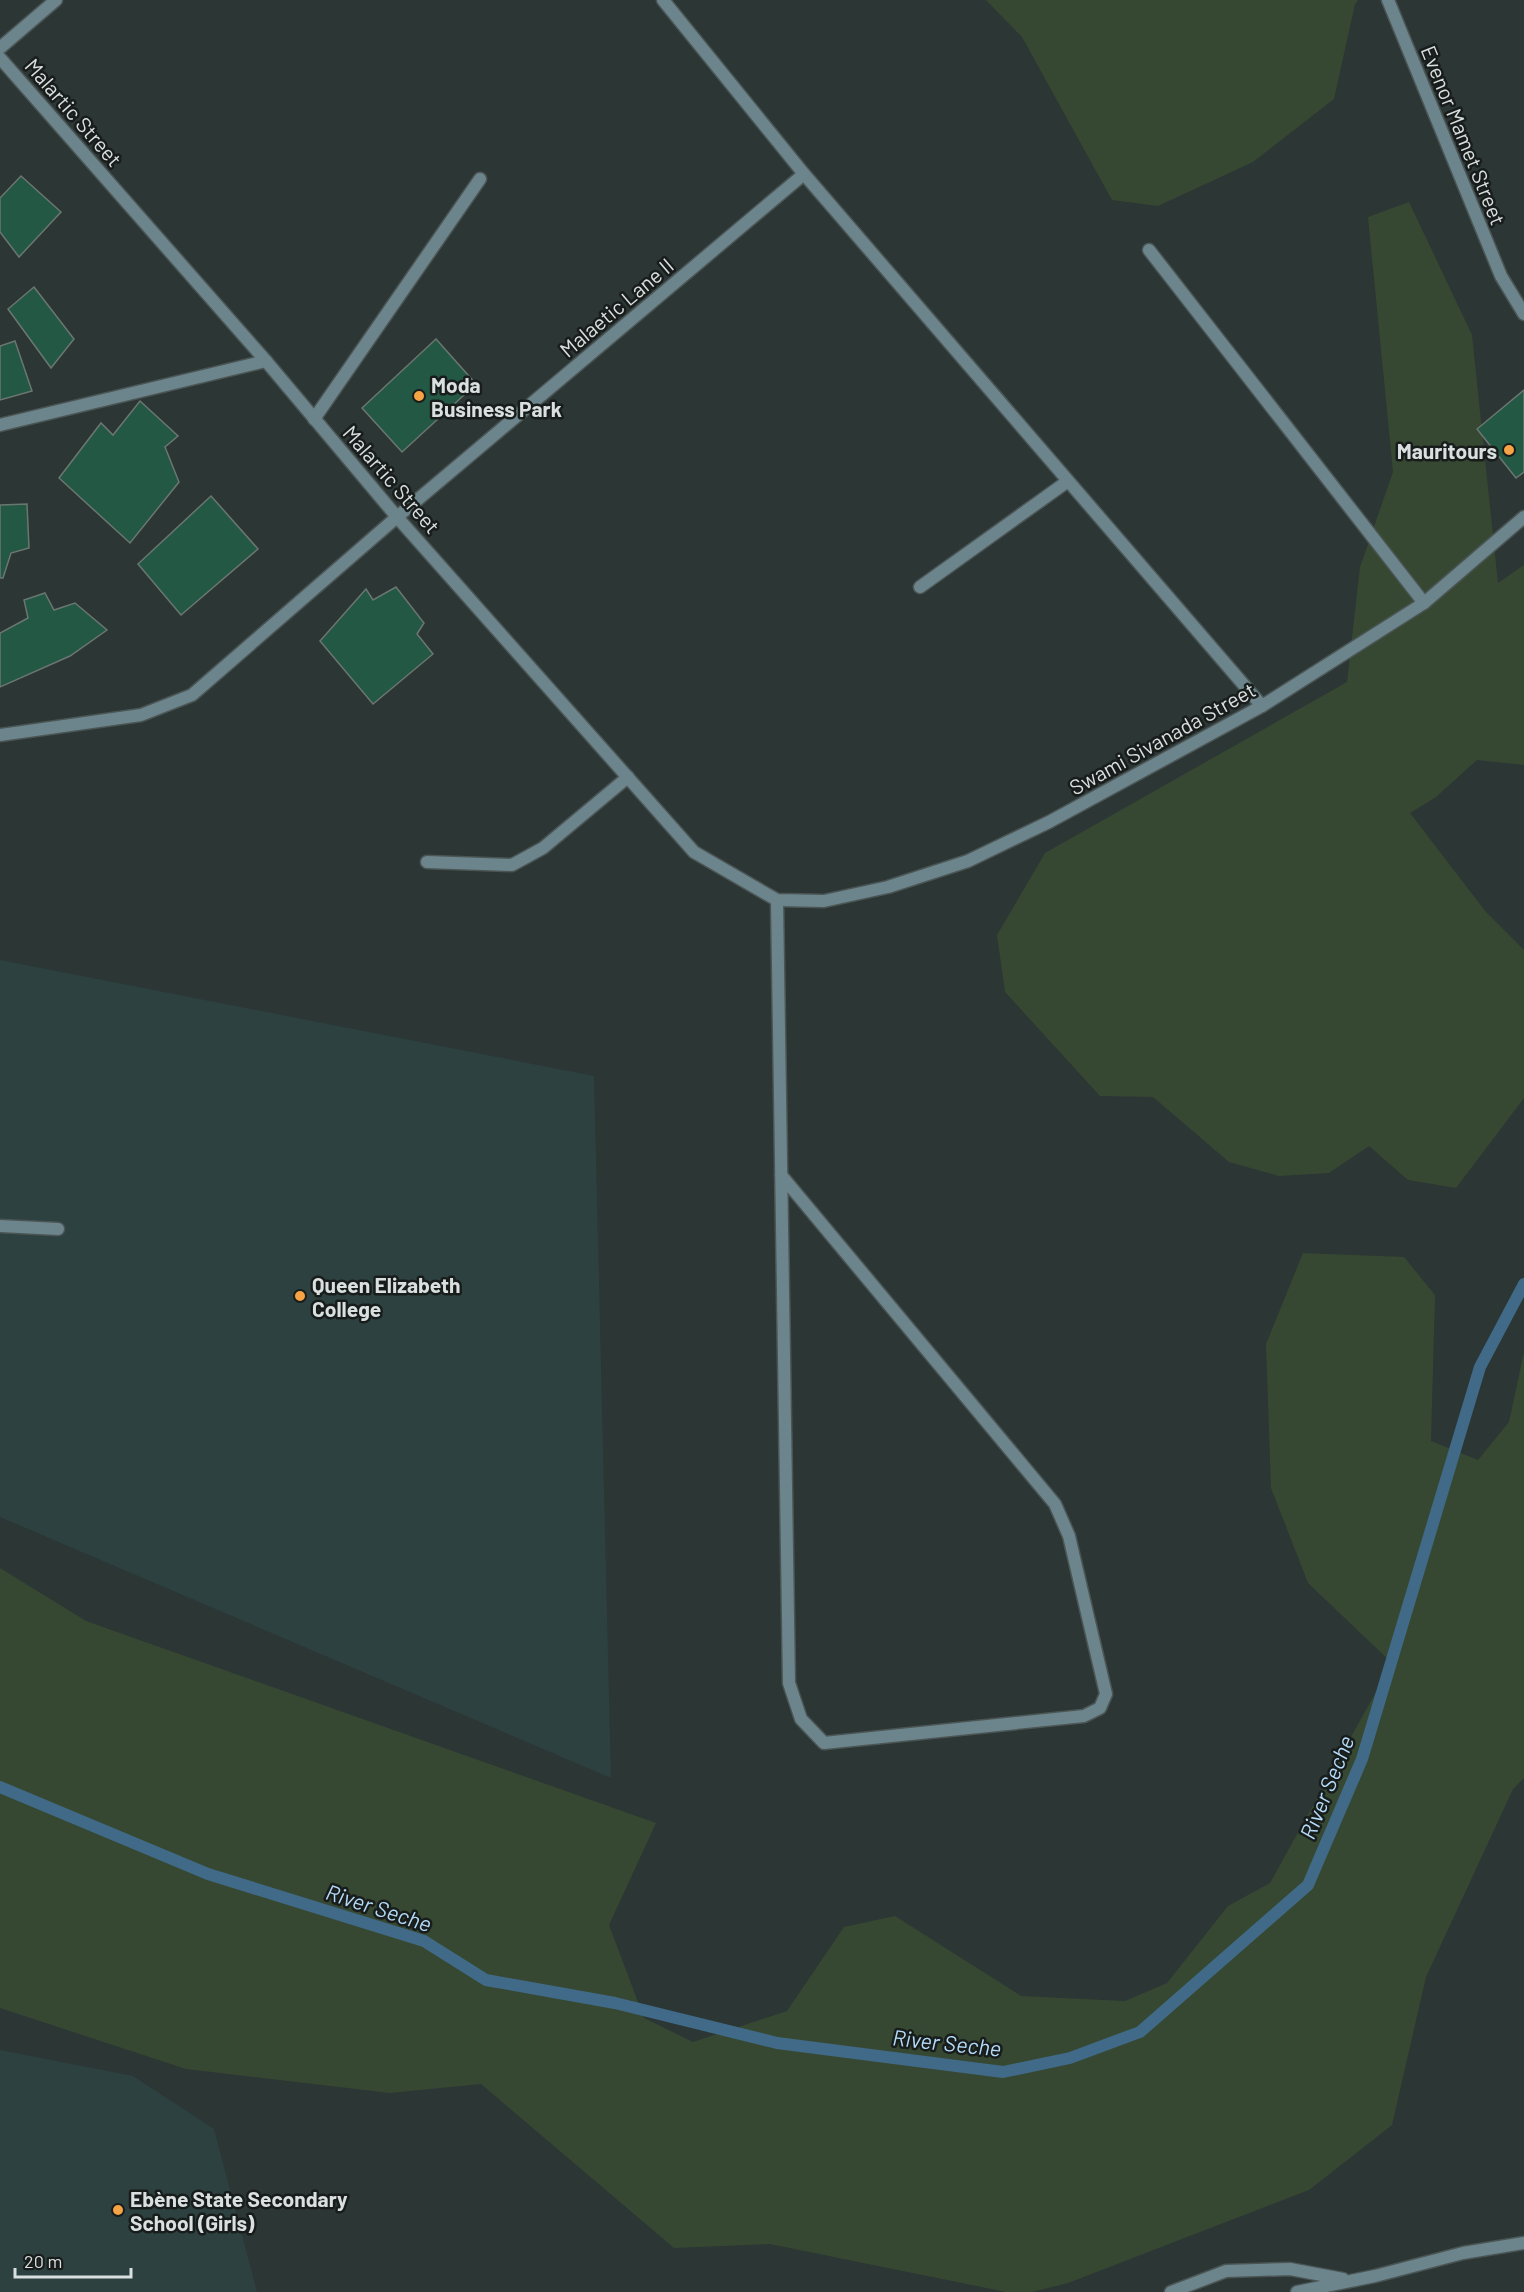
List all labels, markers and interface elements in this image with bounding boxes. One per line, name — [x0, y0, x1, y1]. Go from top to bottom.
street label: Evenor Mamet Street — [1417, 42, 1511, 228]
street label: Malartic Street — [20, 53, 128, 171]
street label: Malaetic Lane II — [554, 252, 678, 362]
place label: Moda Business Park — [431, 372, 562, 421]
marker: Moda Business Park — [412, 389, 426, 403]
street label: Malartic Street — [338, 420, 446, 538]
place label: Mauritours — [1397, 438, 1497, 463]
marker: Mauritours — [1502, 443, 1516, 457]
street label: Swami Sivanada Street — [1065, 676, 1259, 800]
place label: Queen Elizabeth College — [312, 1272, 461, 1321]
marker: Queen Elizabeth College — [293, 1289, 307, 1303]
water label: River Seche — [1293, 1731, 1359, 1843]
water label: River Seche — [323, 1878, 435, 1936]
water label: River Seche — [891, 2023, 1003, 2061]
place label: Ebène State Secondary School (Girls) — [130, 2186, 348, 2235]
marker: Ebène State Secondary School (Girls) — [111, 2203, 125, 2217]
scale bar — [15, 2241, 130, 2279]
text: 20 m — [24, 2250, 62, 2272]

